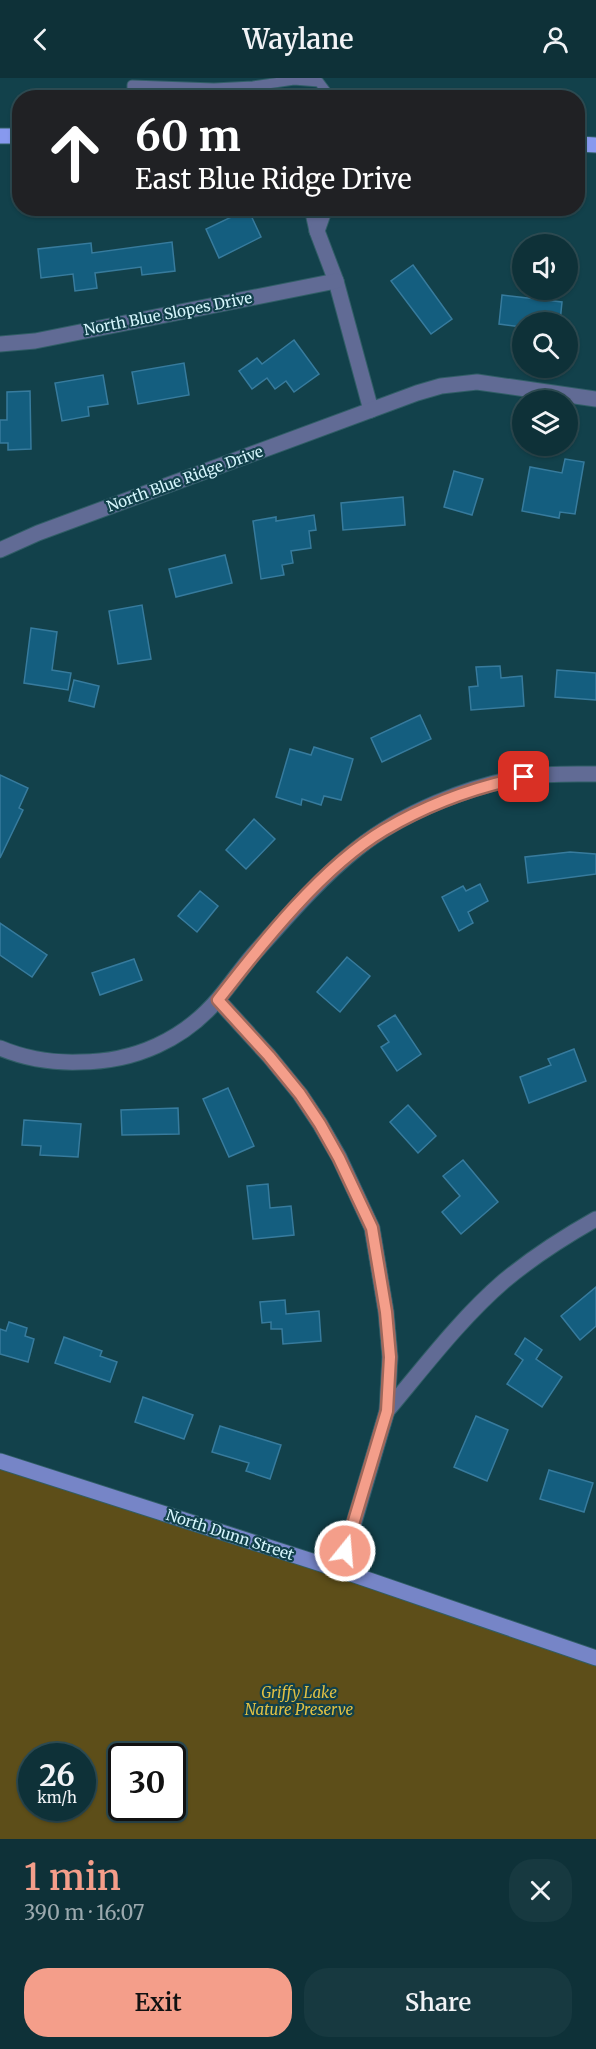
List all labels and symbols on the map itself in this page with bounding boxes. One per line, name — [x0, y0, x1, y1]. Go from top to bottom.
street label: North Blue Slopes Drive — [82, 288, 254, 339]
street label: North Blue Ridge Drive — [104, 441, 266, 516]
pin — [498, 751, 549, 802]
street label: North Dunn Street — [164, 1505, 297, 1564]
position arrow — [313, 1519, 377, 1583]
park label: Griffy Lake Nature Preserve — [245, 1683, 353, 1719]
speed limit sign: 30 — [108, 1743, 186, 1821]

